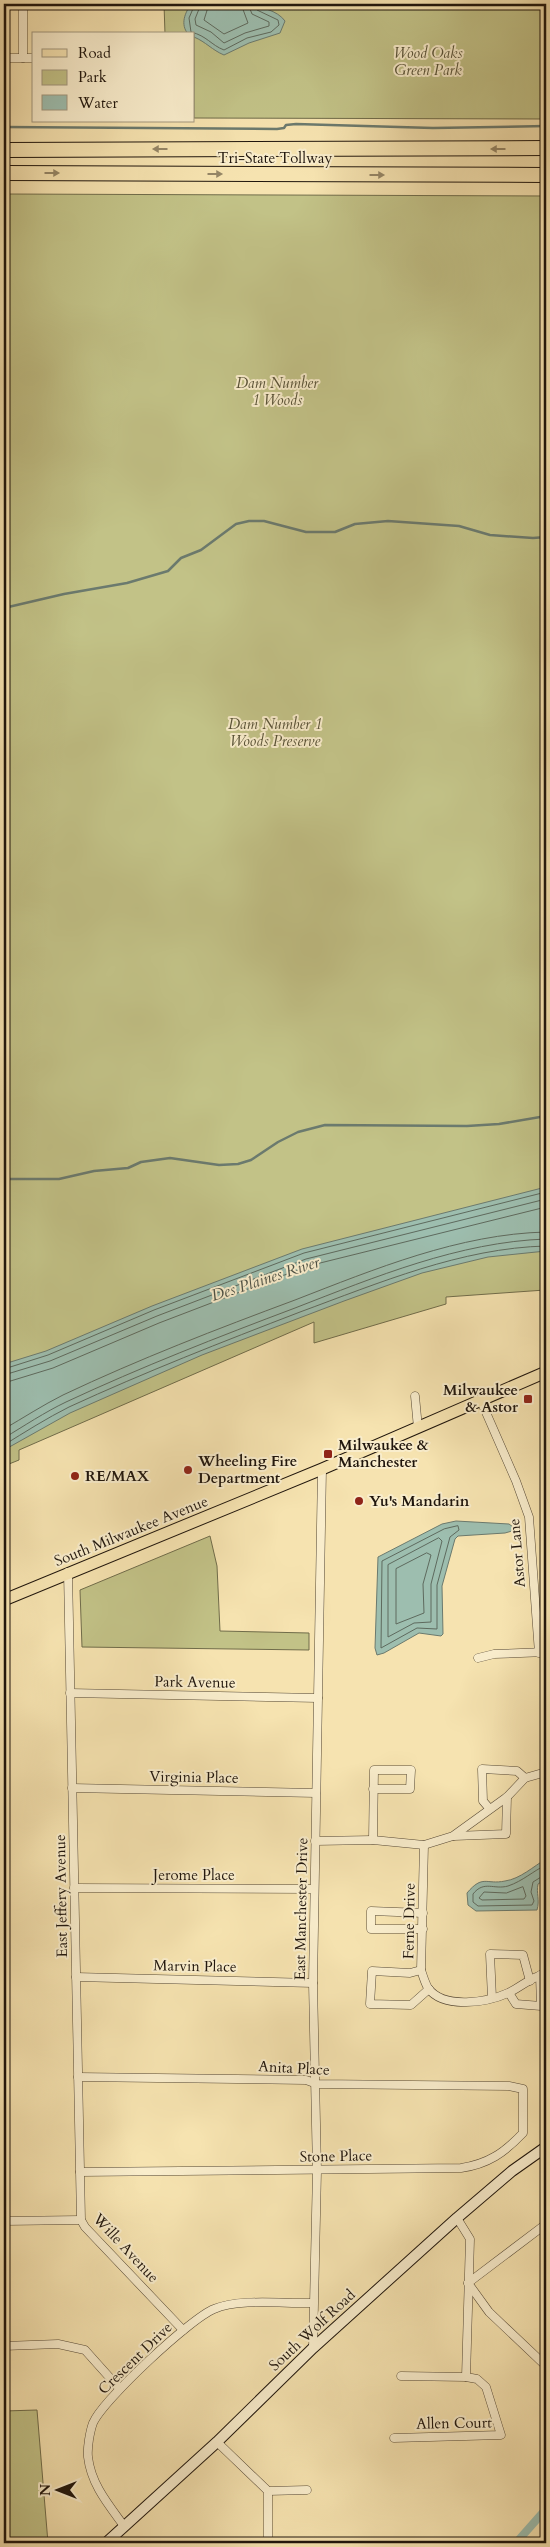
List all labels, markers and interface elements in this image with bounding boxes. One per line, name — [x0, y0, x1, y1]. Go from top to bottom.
legend — [32, 32, 195, 122]
text: Road — [78, 43, 111, 63]
park label: Wood Oaks Green Park — [393, 43, 463, 80]
text: Park — [78, 67, 107, 87]
text: Water — [77, 93, 119, 113]
one-way arrow — [152, 145, 168, 153]
one-way arrow — [489, 145, 505, 153]
street label: Tri-State Tollway — [218, 148, 333, 168]
one-way arrow — [45, 169, 61, 177]
one-way arrow — [207, 170, 223, 178]
one-way arrow — [370, 171, 386, 179]
park label: Dam Number 1 Woods — [236, 373, 319, 410]
park label: Dam Number 1 Woods Preserve — [228, 714, 322, 751]
water label: Des Plaines River — [208, 1251, 323, 1307]
place label: Milwaukee & Astor — [443, 1380, 519, 1417]
marker: Milwaukee & Astor — [522, 1393, 534, 1405]
place label: Milwaukee & Manchester — [338, 1435, 429, 1472]
marker: Milwaukee & Manchester — [322, 1448, 334, 1460]
place label: Wheeling Fire Department — [197, 1451, 297, 1488]
marker: Wheeling Fire Department — [182, 1464, 194, 1476]
place label: RE/MAX — [85, 1466, 150, 1486]
marker: RE/MAX — [69, 1470, 81, 1482]
street label: South Milwaukee Avenue — [51, 1491, 211, 1571]
place label: Yu's Mandarin — [369, 1491, 470, 1511]
marker: Yu's Mandarin — [353, 1495, 365, 1507]
street label: Astor Lane — [504, 1518, 530, 1588]
street label: Park Avenue — [154, 1671, 236, 1693]
street label: Virginia Place — [149, 1766, 239, 1788]
street label: East Jeffery Avenue — [50, 1834, 72, 1958]
street label: East Manchester Drive — [290, 1837, 312, 1981]
street label: Jerome Place — [151, 1865, 235, 1885]
street label: Ferne Drive — [398, 1882, 420, 1959]
street label: Marvin Place — [153, 1955, 237, 1977]
street label: Anita Place — [258, 2056, 330, 2080]
street label: Stone Place — [300, 2145, 373, 2167]
street label: Wille Avenue — [88, 2208, 163, 2287]
street label: South Wolf Road — [265, 2285, 359, 2375]
street label: Crescent Drive — [94, 2317, 177, 2399]
street label: Allen Court — [416, 2412, 492, 2434]
north arrow — [32, 2464, 82, 2514]
text: N — [36, 2484, 55, 2496]

